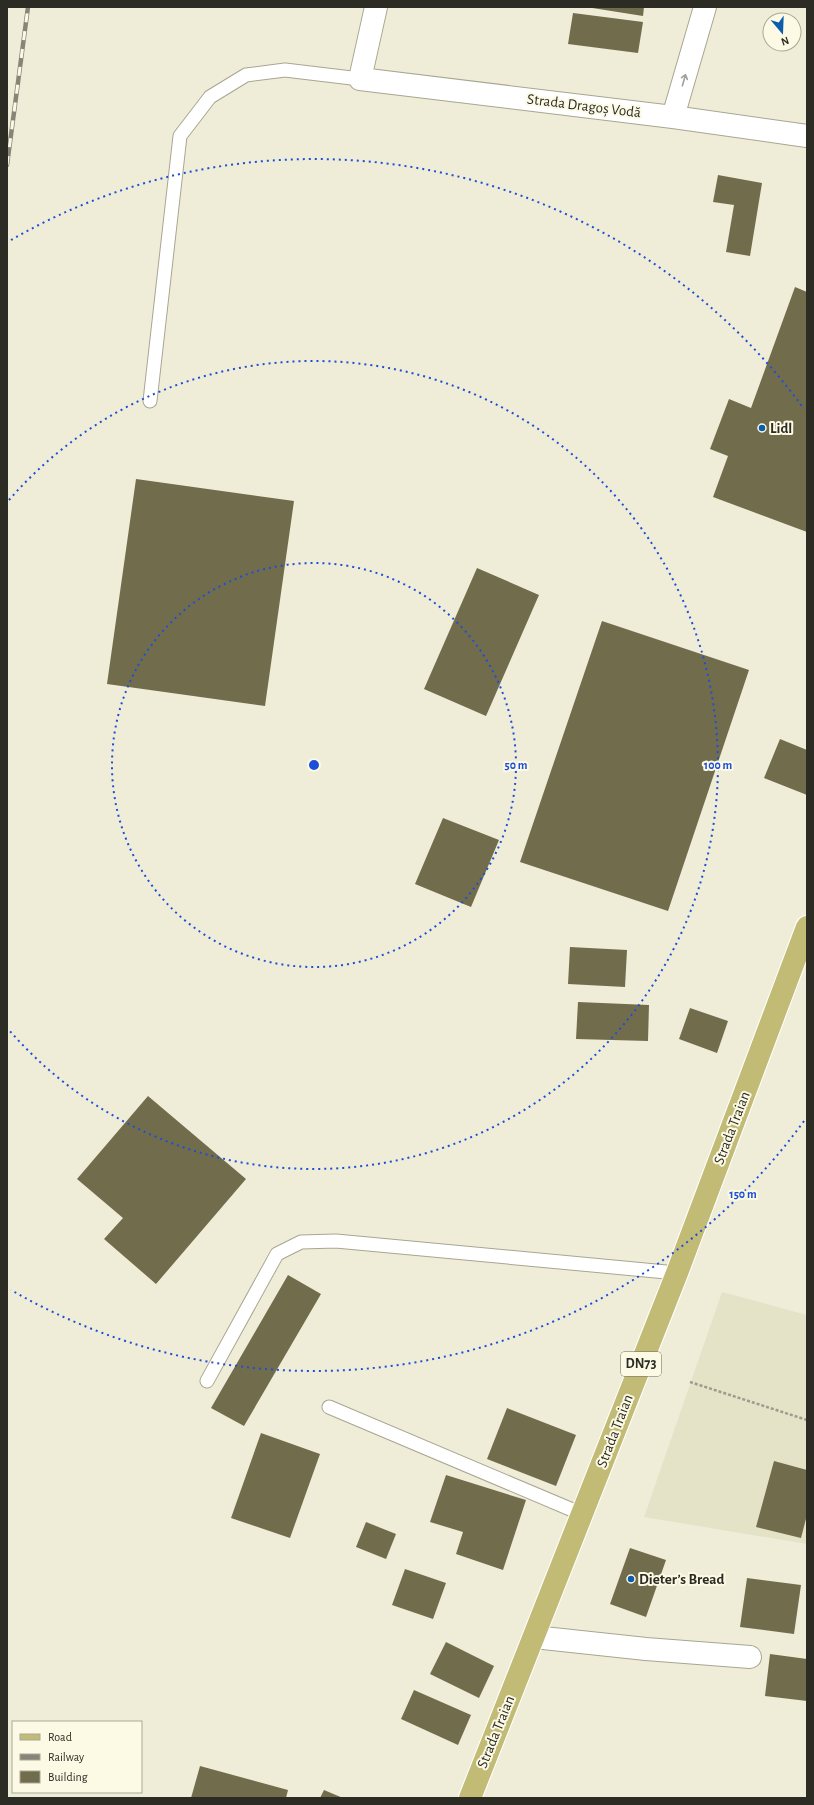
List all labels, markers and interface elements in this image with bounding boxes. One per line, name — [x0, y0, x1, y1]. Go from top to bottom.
north arrow — [762, 12, 802, 52]
text: N — [780, 35, 791, 47]
one-way arrow — [681, 73, 688, 86]
street label: Strada Dragoș Vodă — [526, 92, 642, 121]
place label: Lidl — [770, 421, 792, 436]
marker: Lidl — [757, 423, 767, 433]
centre of rings — [307, 758, 321, 772]
text: 50 m — [505, 759, 528, 771]
text: 100 m — [704, 759, 732, 771]
street label: Strada Traian — [711, 1089, 753, 1167]
text: 150 m — [729, 1188, 757, 1200]
road number: DN73 — [621, 1352, 661, 1376]
street label: Strada Traian — [594, 1392, 636, 1470]
place label: Dieter’s Bread — [639, 1572, 724, 1587]
marker: Dieter’s Bread — [626, 1574, 636, 1584]
street label: Strada Traian — [475, 1694, 517, 1770]
legend — [12, 1721, 142, 1793]
text: Road — [48, 1731, 72, 1743]
text: Railway — [48, 1751, 84, 1764]
text: Building — [48, 1771, 88, 1783]

